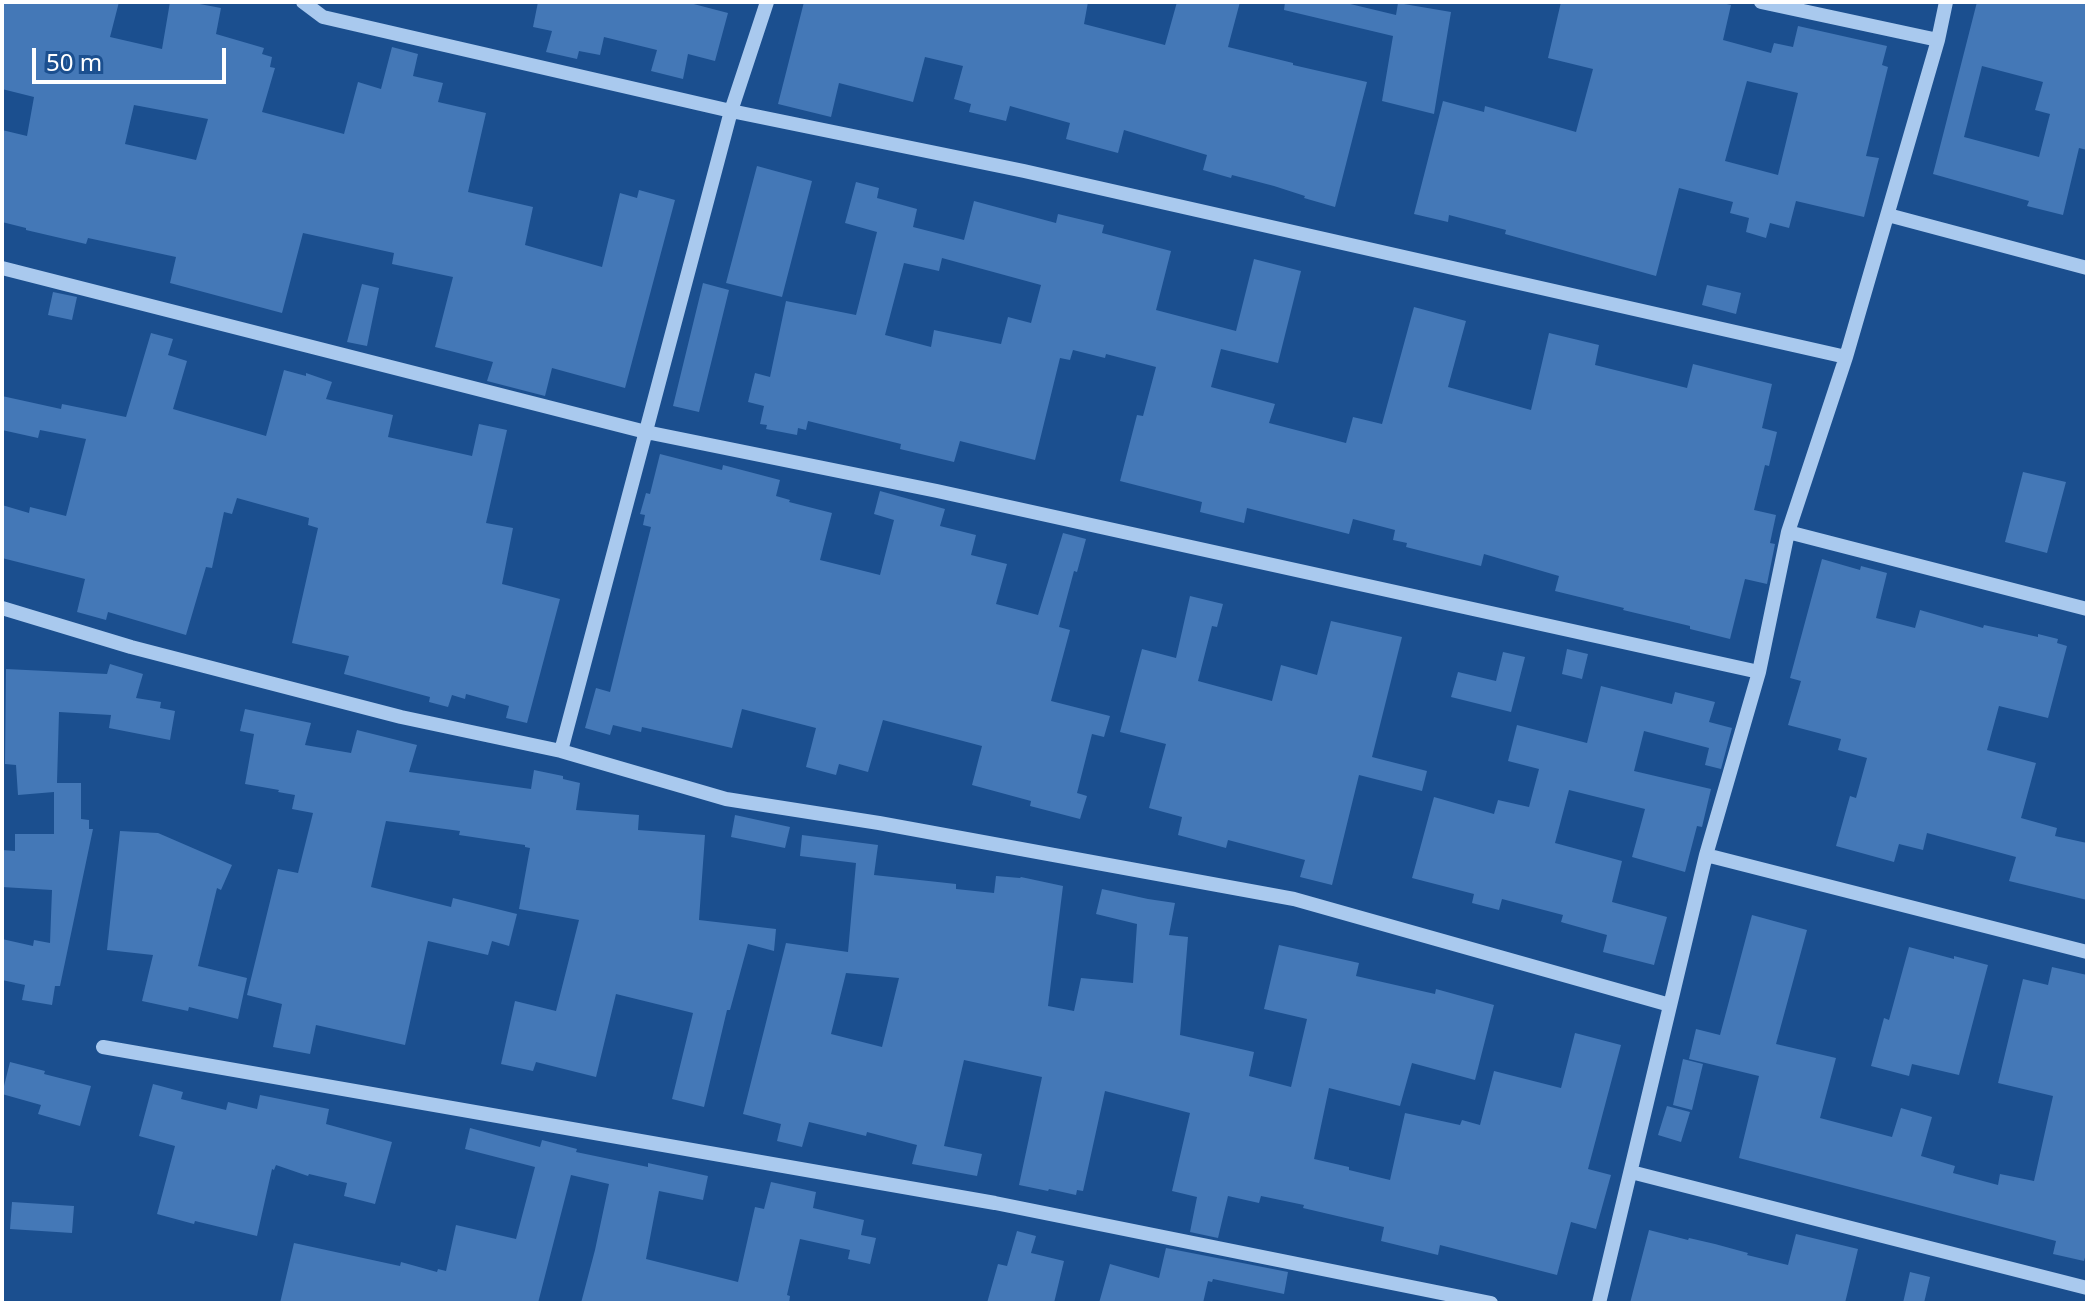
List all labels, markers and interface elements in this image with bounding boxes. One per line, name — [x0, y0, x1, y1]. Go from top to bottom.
scale bar — [36, 32, 230, 82]
text: 50 m — [46, 45, 102, 78]

